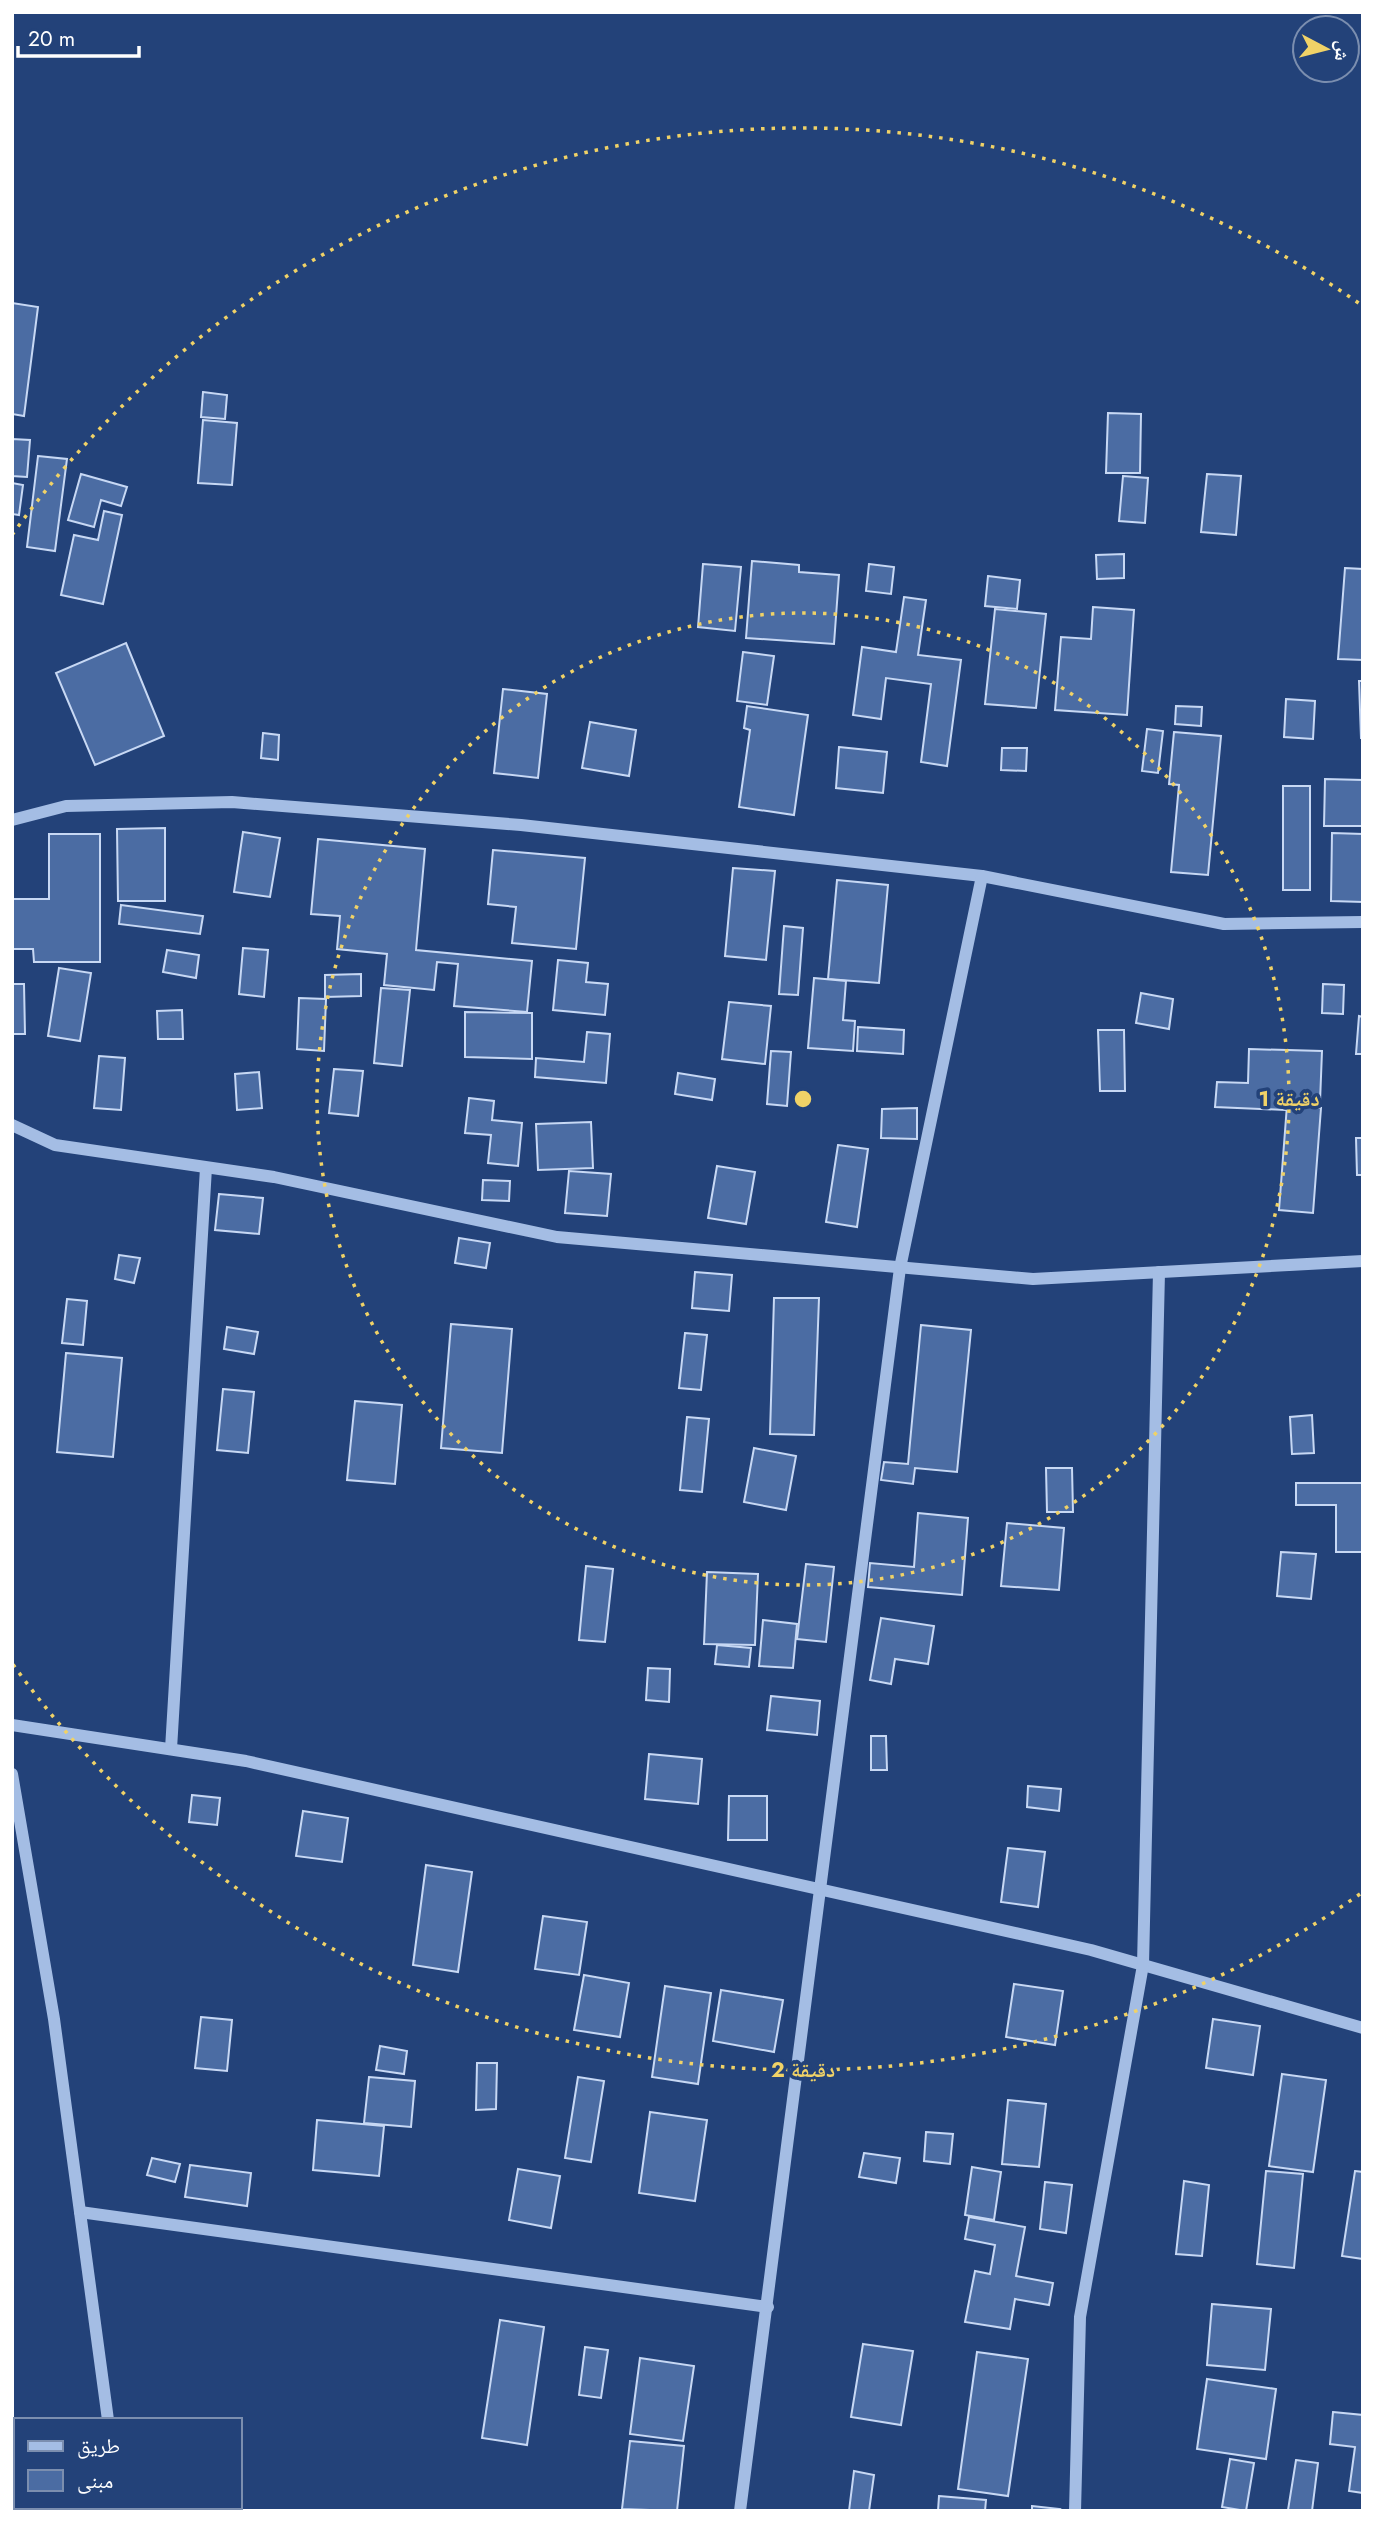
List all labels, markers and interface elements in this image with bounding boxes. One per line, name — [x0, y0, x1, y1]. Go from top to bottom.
scale bar — [18, 14, 138, 58]
north arrow — [1291, 14, 1361, 84]
text: 20 m — [28, 24, 75, 54]
text: ش — [1328, 39, 1357, 63]
text: 1 دقيقة — [1258, 1084, 1320, 1114]
centre of rings — [791, 1087, 815, 1111]
text: 2 دقيقة — [771, 2055, 835, 2085]
legend — [14, 2418, 242, 2509]
text: طريق — [77, 2431, 120, 2461]
text: مبنى — [77, 2466, 113, 2496]

